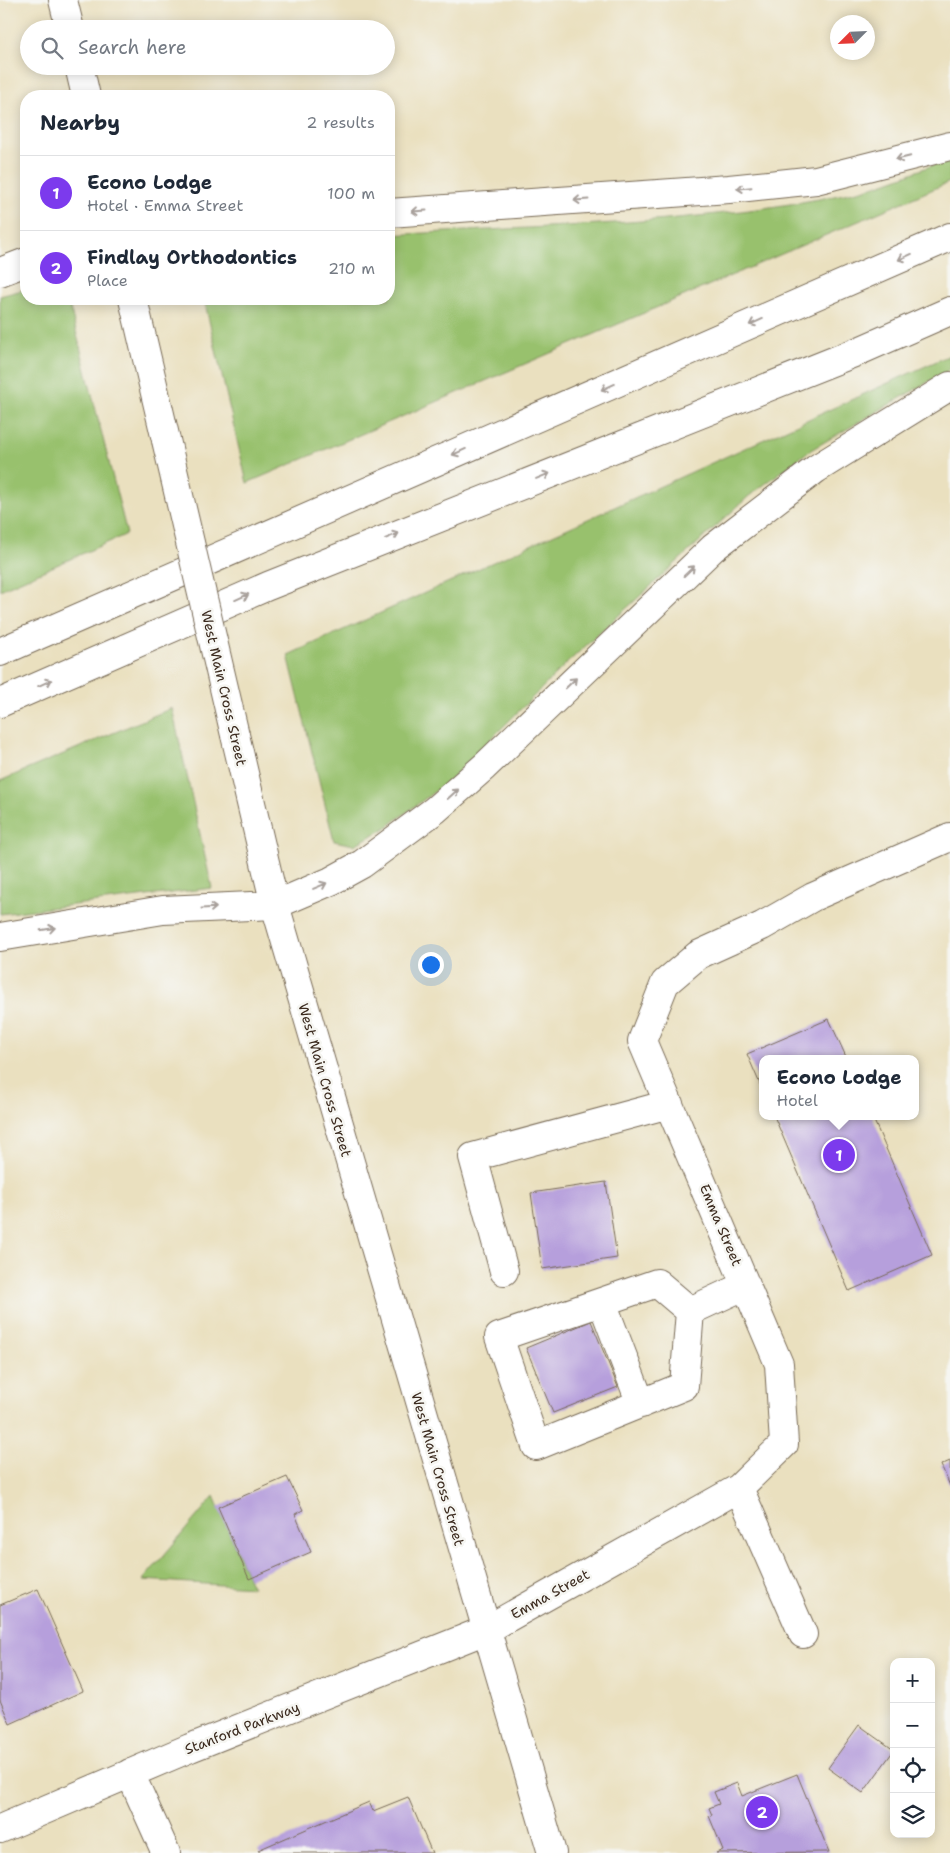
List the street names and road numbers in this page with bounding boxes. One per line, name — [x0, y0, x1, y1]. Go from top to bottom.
street label: West Main Cross Street — [197, 608, 251, 768]
street label: West Main Cross Street — [294, 1001, 356, 1159]
street label: Emma Street — [696, 1181, 746, 1269]
street label: West Main Cross Street — [407, 1390, 469, 1548]
street label: Emma Street — [508, 1565, 592, 1623]
street label: Stanford Parkway — [182, 1698, 302, 1758]

